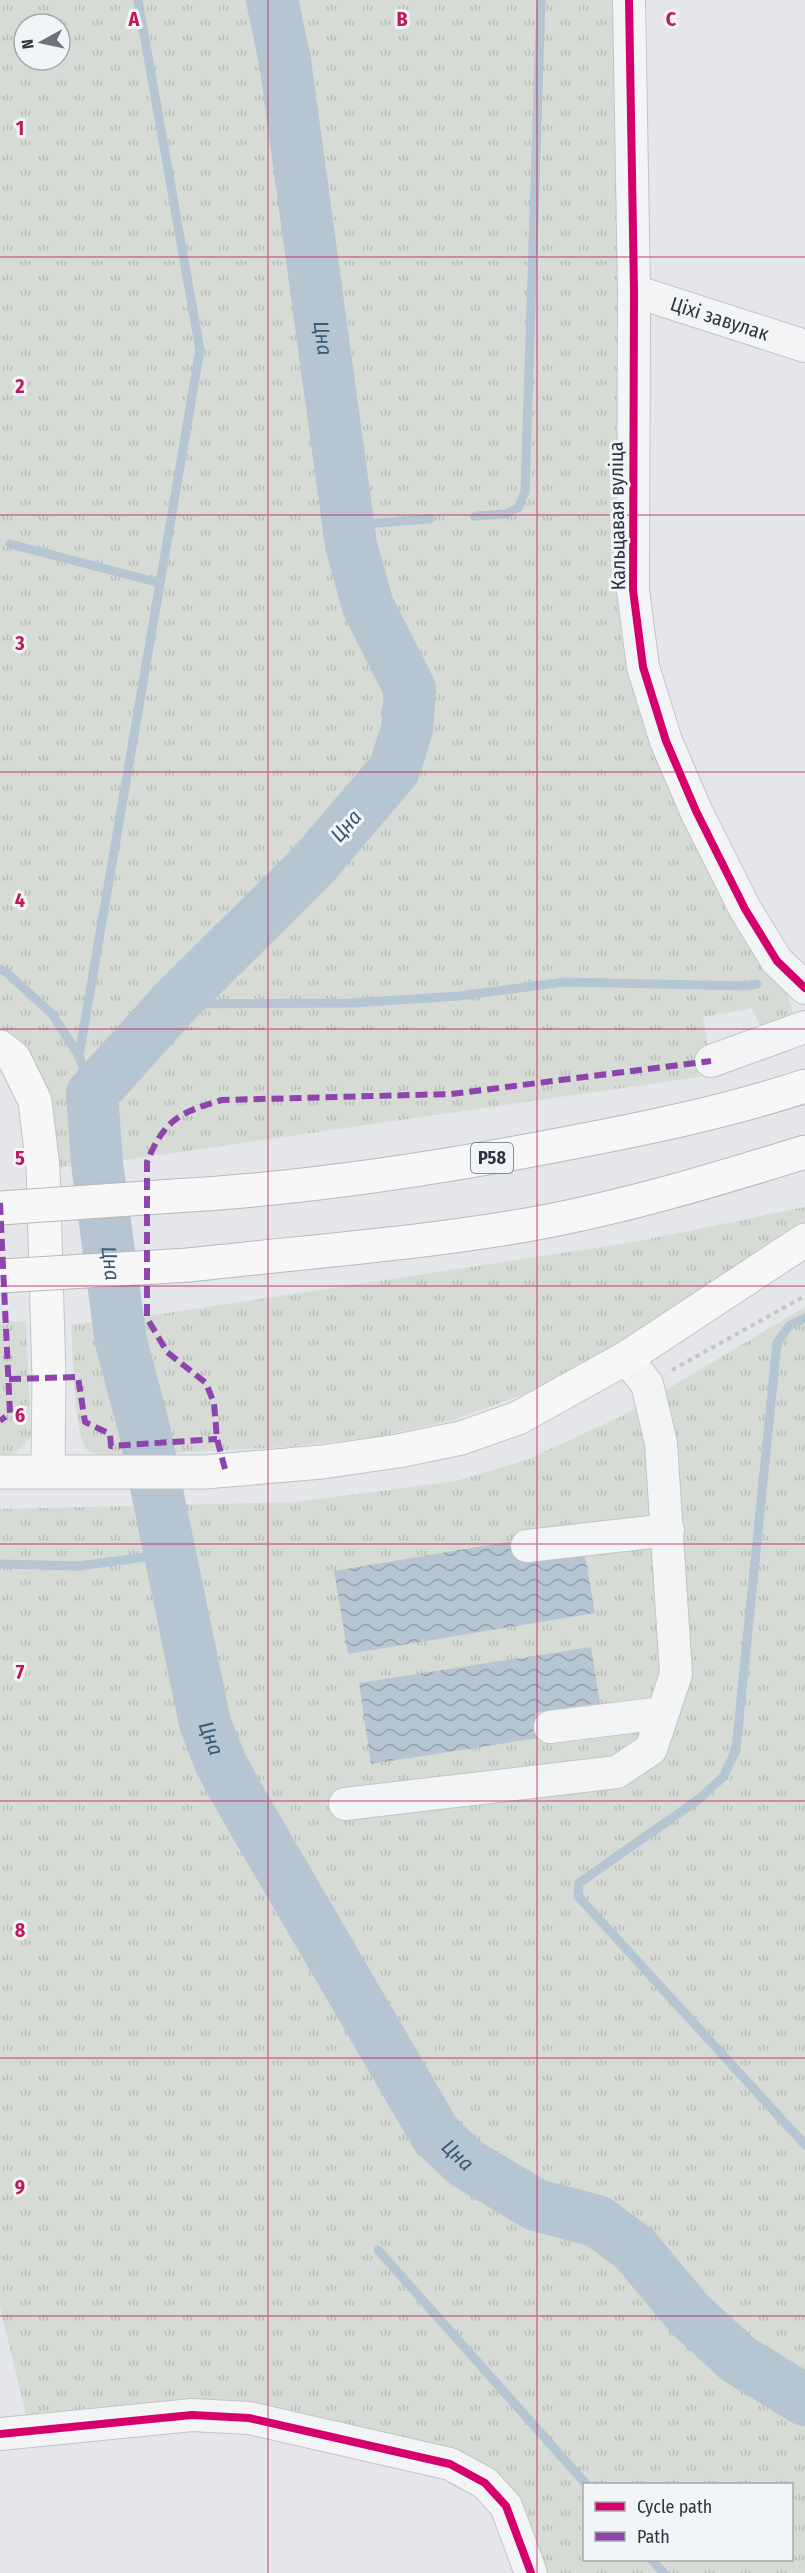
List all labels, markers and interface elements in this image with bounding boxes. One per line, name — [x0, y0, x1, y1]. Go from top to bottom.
text: A — [128, 7, 141, 31]
text: B — [396, 7, 408, 31]
text: C — [666, 7, 677, 31]
north arrow — [12, 12, 72, 72]
text: N — [18, 38, 38, 50]
text: 1 — [16, 116, 24, 140]
street label: Ціхі завулак — [667, 292, 773, 346]
water label: Цна — [308, 319, 338, 357]
text: 2 — [14, 374, 25, 398]
street label: Кальцавая вуліца — [604, 441, 630, 591]
text: 3 — [14, 631, 25, 655]
water label: Цна — [325, 804, 367, 848]
text: 4 — [15, 888, 25, 912]
road number: Р58 — [471, 1143, 513, 1173]
text: 5 — [15, 1146, 25, 1170]
water label: Цна — [95, 1245, 126, 1282]
text: 6 — [15, 1403, 25, 1427]
text: 7 — [16, 1660, 25, 1684]
water label: Цна — [193, 1718, 229, 1759]
text: 8 — [15, 1918, 26, 1942]
water label: Цна — [436, 2134, 479, 2177]
text: 9 — [15, 2175, 25, 2199]
legend — [583, 2483, 793, 2561]
text: Cycle path — [637, 2496, 712, 2518]
text: Path — [637, 2526, 670, 2548]

